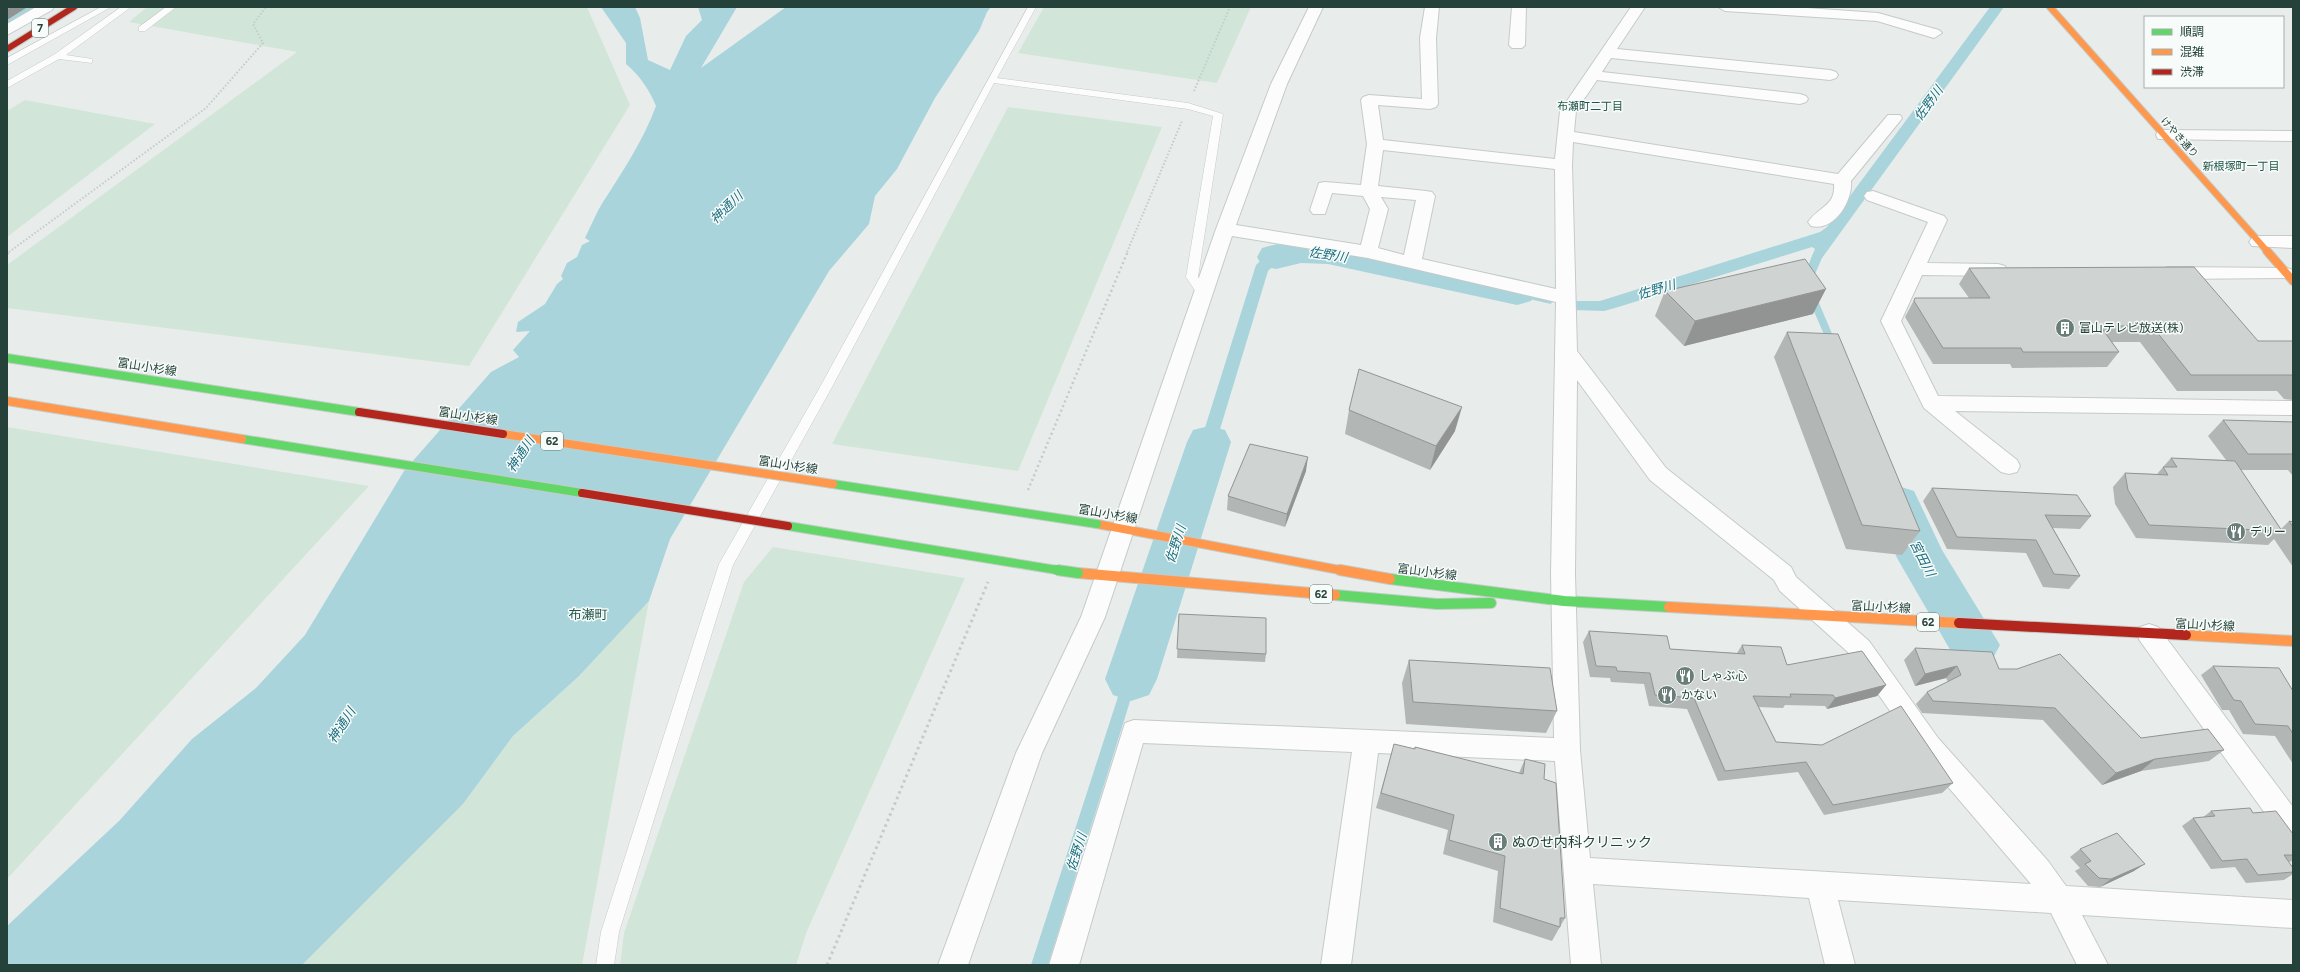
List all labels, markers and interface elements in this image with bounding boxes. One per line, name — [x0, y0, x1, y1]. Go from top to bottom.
legend — [2144, 16, 2284, 88]
road number: 7 — [32, 19, 48, 37]
text: 順調 — [2180, 25, 2204, 39]
text: 混雑 — [2180, 45, 2204, 59]
text: 渋滞 — [2180, 65, 2204, 79]
water label: 佐野川 — [1911, 81, 1947, 123]
district label: 布瀬町二丁目 — [1557, 100, 1623, 113]
street label: けやき通り — [2158, 114, 2201, 160]
district label: 新根塚町一丁目 — [2203, 160, 2280, 173]
water label: 神通川 — [707, 187, 747, 226]
water label: 佐野川 — [1307, 244, 1350, 265]
water label: 佐野川 — [1635, 276, 1679, 302]
building icon: 富山テレビ放送(株) — [2054, 317, 2076, 339]
place label: 富山テレビ放送(株) — [2079, 321, 2183, 335]
street label: 富山小杉線 — [116, 355, 178, 379]
street label: 富山小杉線 — [437, 404, 499, 428]
water label: 神通川 — [504, 432, 538, 475]
road number: 62 — [541, 432, 563, 450]
street label: 富山小杉線 — [757, 453, 819, 477]
street label: 富山小杉線 — [1077, 502, 1139, 526]
water label: 佐野川 — [1162, 521, 1189, 565]
restaurant icon: デリー — [2225, 521, 2247, 543]
place label: デリー — [2250, 525, 2286, 539]
water label: 宮田川 — [1907, 537, 1939, 581]
street label: 富山小杉線 — [1396, 561, 1458, 583]
road number: 62 — [1310, 585, 1332, 603]
street label: 富山小杉線 — [1851, 598, 1911, 616]
district label: 布瀬町 — [568, 607, 608, 622]
road number: 62 — [1917, 613, 1939, 631]
street label: 富山小杉線 — [2175, 616, 2235, 634]
restaurant icon: しゃぶ心 — [1674, 665, 1696, 687]
place label: しゃぶ心 — [1699, 669, 1747, 683]
restaurant icon: かない — [1656, 684, 1678, 706]
place label: かない — [1681, 688, 1717, 702]
water label: 神通川 — [325, 703, 359, 746]
water label: 佐野川 — [1063, 829, 1090, 873]
building icon: ぬのせ内科クリニック — [1487, 831, 1509, 853]
place label: ぬのせ内科クリニック — [1512, 834, 1652, 851]

